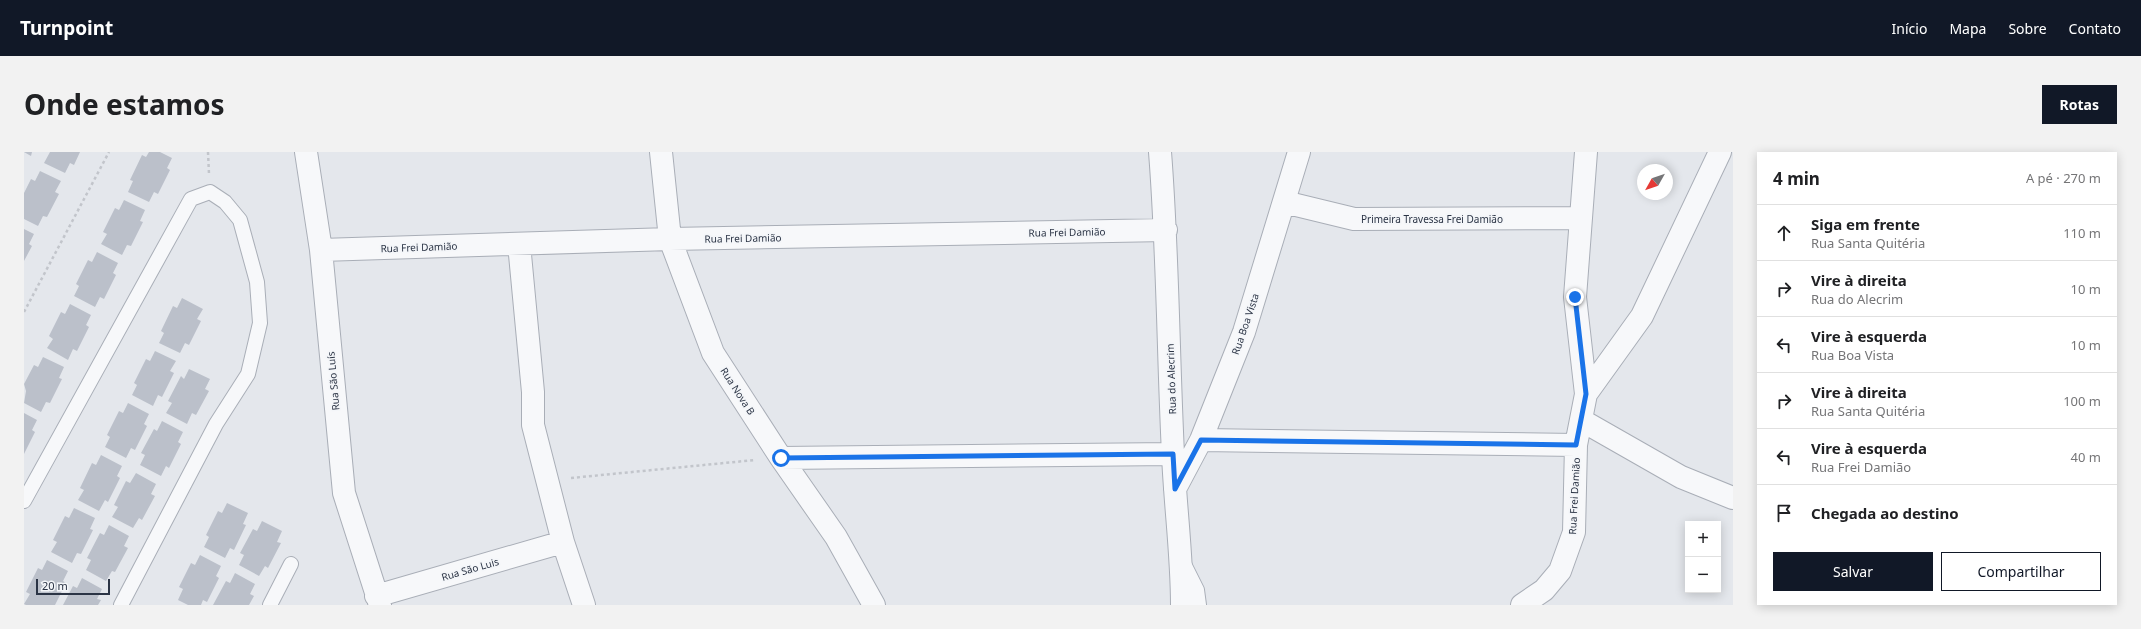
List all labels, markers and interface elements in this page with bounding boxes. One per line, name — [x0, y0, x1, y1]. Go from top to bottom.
text: Turnpoint — [20, 15, 113, 41]
text: Início — [1892, 19, 1927, 38]
text: Mapa — [1949, 19, 1986, 38]
text: Sobre — [2008, 19, 2047, 38]
text: Contato — [2069, 19, 2121, 38]
text: Onde estamos — [24, 85, 225, 123]
button: Rotas — [2042, 85, 2117, 124]
north arrow — [1637, 164, 1673, 200]
text: 4 min — [1773, 167, 1820, 190]
text: A pé · 270 m — [2026, 169, 2101, 187]
street label: Primeira Travessa Frei Damião — [1361, 212, 1503, 226]
text: Siga em frente — [1811, 214, 1920, 234]
icon: ahead — [1773, 222, 1795, 244]
street label: Rua Frei Damião — [1028, 224, 1106, 240]
text: 110 m — [2063, 224, 2101, 242]
street label: Rua Frei Damião — [704, 230, 782, 246]
text: Rua Santa Quitéria — [1811, 234, 1925, 252]
street label: Rua Frei Damião — [380, 239, 458, 255]
text: Vire à direita — [1811, 270, 1907, 290]
icon: right — [1773, 278, 1795, 300]
text: 10 m — [2071, 280, 2101, 298]
route end — [1566, 288, 1584, 306]
text: Rua do Alecrim — [1811, 290, 1903, 308]
street label: Rua Boa Vista — [1228, 291, 1262, 357]
text: Vire à esquerda — [1811, 326, 1927, 346]
icon: left — [1773, 334, 1795, 356]
text: 10 m — [2071, 336, 2101, 354]
street label: Rua do Alecrim — [1163, 343, 1179, 415]
text: Rua Boa Vista — [1811, 346, 1894, 364]
street label: Rua São Luís — [323, 351, 343, 411]
street label: Rua Nova B — [717, 365, 759, 417]
text: Vire à direita — [1811, 382, 1907, 402]
icon: right — [1773, 390, 1795, 412]
text: 100 m — [2063, 392, 2101, 410]
text: Rua Santa Quitéria — [1811, 402, 1925, 420]
text: Vire à esquerda — [1811, 438, 1927, 458]
icon: left — [1773, 446, 1795, 468]
text: 40 m — [2071, 448, 2101, 466]
route start — [772, 449, 790, 467]
street label: Rua Frei Damião — [1565, 457, 1583, 535]
text: Rua Frei Damião — [1811, 458, 1911, 476]
icon: arrive — [1773, 502, 1795, 524]
text: Chegada ao destino — [1811, 503, 1959, 523]
map controls — [1685, 521, 1721, 593]
button: + — [1685, 521, 1721, 557]
button: Salvar — [1773, 552, 1933, 591]
button: Compartilhar — [1941, 552, 2101, 591]
street label: Rua São Luis — [440, 554, 501, 584]
button: − — [1685, 557, 1721, 593]
scale bar — [36, 577, 110, 596]
text: 20 m — [42, 578, 68, 593]

